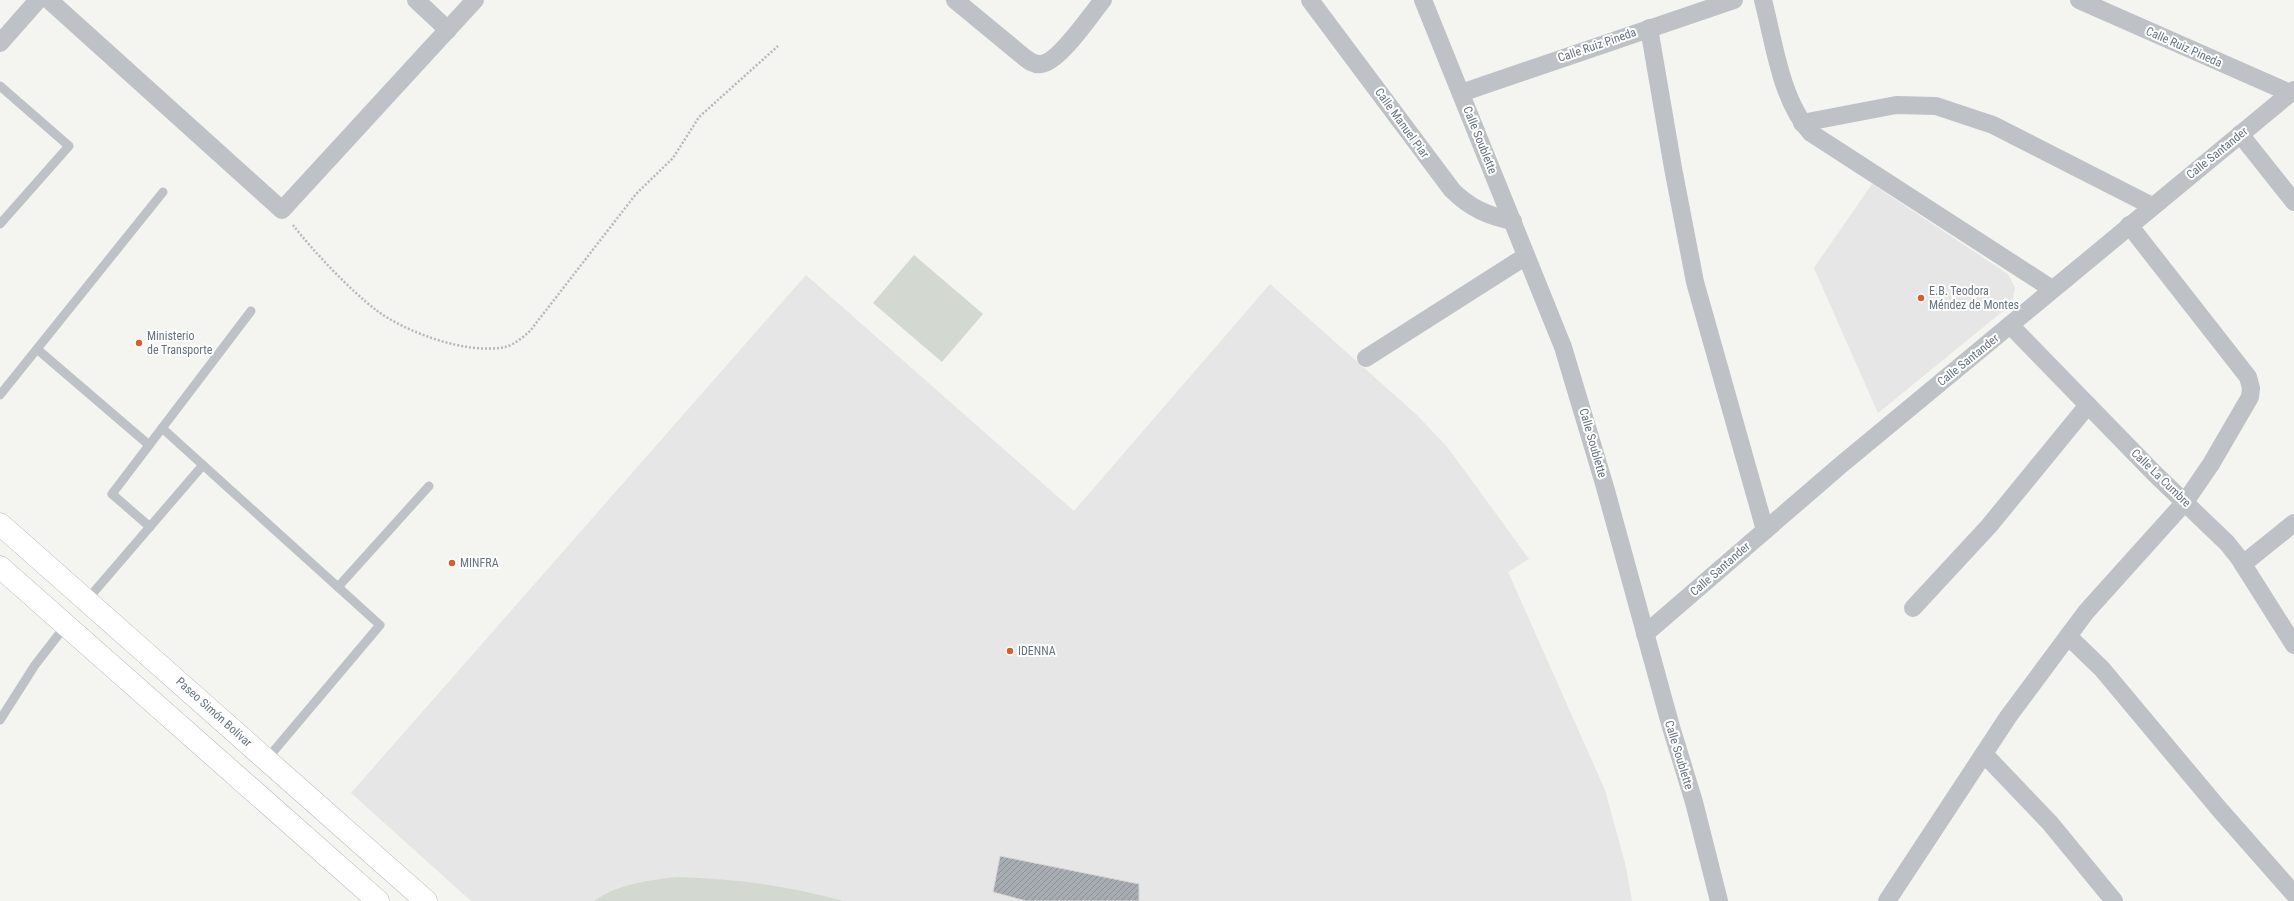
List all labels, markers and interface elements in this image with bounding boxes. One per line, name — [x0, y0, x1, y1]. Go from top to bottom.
street label: Calle Ruiz Pineda — [2144, 24, 2224, 70]
street label: Calle Ruiz Pineda — [1556, 25, 1638, 65]
street label: Calle Manuel Piar — [1372, 85, 1432, 161]
street label: Calle Soublette — [1460, 104, 1500, 176]
street label: Calle Santander — [2184, 124, 2251, 182]
place label: E.B. Teodora Méndez de Montes — [1929, 284, 2019, 312]
marker: E.B. Teodora Méndez de Montes — [1916, 293, 1926, 303]
place label: Ministerio de Transporte — [147, 329, 213, 357]
street label: Calle Santander — [1935, 331, 2002, 389]
marker: Ministerio de Transporte — [134, 338, 144, 348]
street label: Calle Soublette — [1576, 407, 1610, 480]
street label: Calle La Cumbre — [2128, 446, 2194, 510]
street label: Calle Santander — [1687, 539, 1753, 599]
place label: MINFRA — [460, 556, 499, 570]
marker: MINFRA — [447, 558, 457, 568]
place label: IDENNA — [1018, 644, 1056, 658]
marker: IDENNA — [1005, 646, 1015, 656]
street label: Paseo Simón Bolívar — [173, 674, 255, 750]
street label: Calle Soublette — [1662, 719, 1696, 792]

